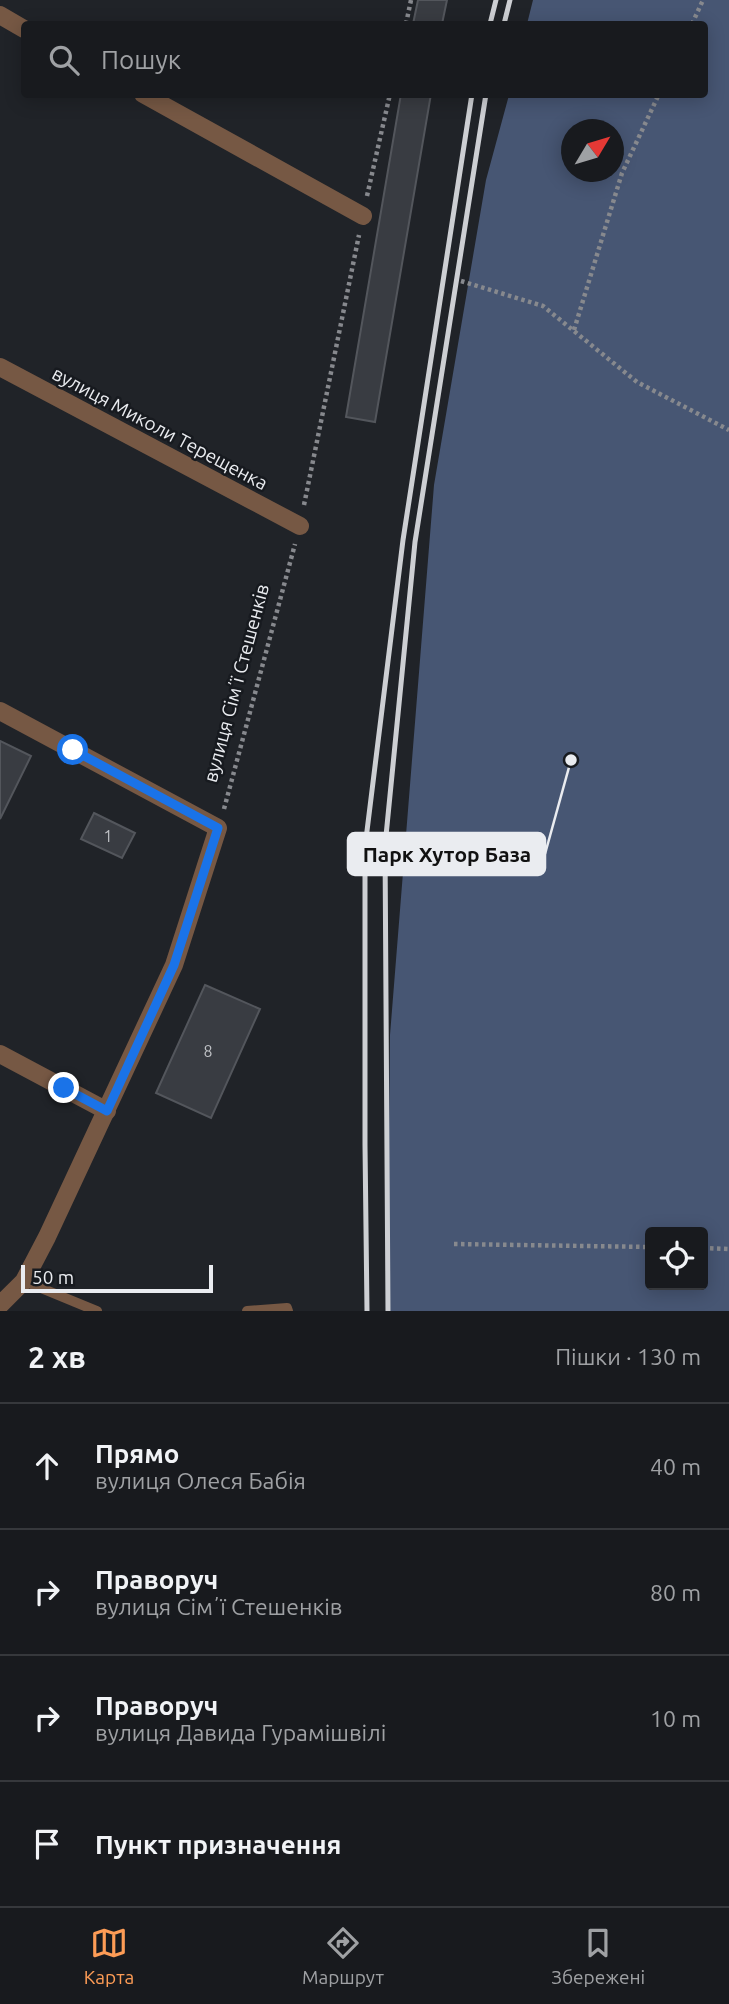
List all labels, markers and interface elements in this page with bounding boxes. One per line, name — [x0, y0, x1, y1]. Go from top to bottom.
search box — [21, 21, 708, 98]
icon: search — [45, 41, 83, 79]
text: Пошук — [101, 45, 181, 74]
north arrow — [561, 119, 624, 182]
street label: вулиця Миколи Терещенка — [49, 362, 271, 494]
street label: вулиця Сімʼї Стешенків — [199, 581, 273, 785]
route start — [57, 734, 88, 765]
house number: 1 — [103, 827, 113, 845]
callout: Парк Хутор База — [348, 833, 545, 875]
text: Парк Хутор База — [363, 842, 531, 866]
house number: 8 — [203, 1042, 213, 1060]
route end — [48, 1072, 79, 1103]
map controls — [645, 1227, 708, 1290]
button: locate — [645, 1227, 708, 1290]
scale bar — [21, 1262, 214, 1294]
text: 50 m — [32, 1266, 74, 1288]
text: 2 хв — [28, 1340, 86, 1374]
text: Пішки · 130 m — [555, 1344, 701, 1369]
text: Прямо — [95, 1439, 179, 1468]
icon: ahead — [28, 1447, 66, 1485]
text: 40 m — [650, 1454, 701, 1479]
text: вулиця Олеся Бабія — [95, 1468, 306, 1493]
text: Праворуч — [95, 1565, 218, 1594]
icon: right — [28, 1573, 66, 1611]
text: 80 m — [650, 1580, 701, 1605]
text: вулиця Сімʼї Стешенків — [95, 1594, 343, 1619]
text: Праворуч — [95, 1691, 218, 1720]
icon: right — [28, 1699, 66, 1737]
text: 10 m — [650, 1706, 701, 1731]
text: вулиця Давида Гурамішвілі — [95, 1720, 386, 1745]
icon: arrive — [28, 1825, 66, 1863]
text: Пункт призначення — [95, 1830, 341, 1859]
tab: Карта — [84, 1924, 134, 1988]
tab: Маршрут — [302, 1924, 384, 1988]
tab: Збережені — [551, 1924, 645, 1988]

